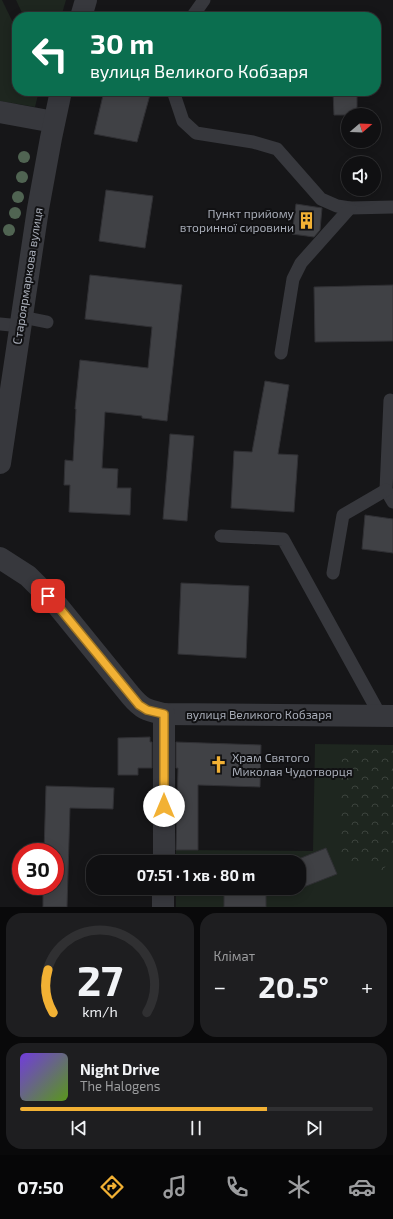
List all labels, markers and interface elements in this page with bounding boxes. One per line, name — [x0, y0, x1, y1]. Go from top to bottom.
text: 30 m — [90, 26, 154, 60]
icon: left — [24, 28, 76, 80]
text: вулиця Великого Кобзаря — [90, 60, 308, 82]
north arrow — [341, 108, 381, 148]
map controls — [341, 108, 381, 196]
button: sound — [341, 156, 381, 196]
street label: Староярмаркова вулиця — [9, 206, 46, 345]
place label: Пункт прийому вторинної сировини — [180, 206, 295, 234]
building icon: Пункт прийому вторинної сировини — [297, 211, 317, 231]
pin — [31, 579, 65, 613]
icon: arrive — [37, 585, 59, 607]
street label: вулиця Великого Кобзаря — [186, 707, 332, 722]
place label: Храм Святого Миколая Чудотворця — [232, 750, 352, 779]
church icon: Храм Святого Миколая Чудотворця — [209, 755, 229, 775]
position arrow — [143, 785, 185, 827]
speed limit sign: 30 — [12, 843, 64, 895]
text: 07:51 · 1 хв · 80 m — [137, 866, 255, 884]
text: Клімат — [214, 948, 255, 964]
text: 27 — [77, 954, 123, 1004]
text: 20.5° — [258, 968, 329, 1004]
text: − — [214, 973, 226, 999]
text: + — [361, 973, 373, 999]
text: km/h — [82, 1003, 117, 1020]
text: Night Drive — [80, 1060, 160, 1078]
text: The Halogens — [80, 1078, 160, 1094]
icon: previous — [68, 1117, 90, 1139]
icon: pause — [185, 1117, 207, 1139]
icon: next — [303, 1117, 325, 1139]
icon: directions — [98, 1173, 126, 1201]
icon: music — [161, 1173, 189, 1201]
icon: phone — [223, 1173, 251, 1201]
icon: climate — [285, 1173, 313, 1201]
icon: car — [348, 1173, 376, 1201]
text: 07:50 — [17, 1176, 64, 1198]

